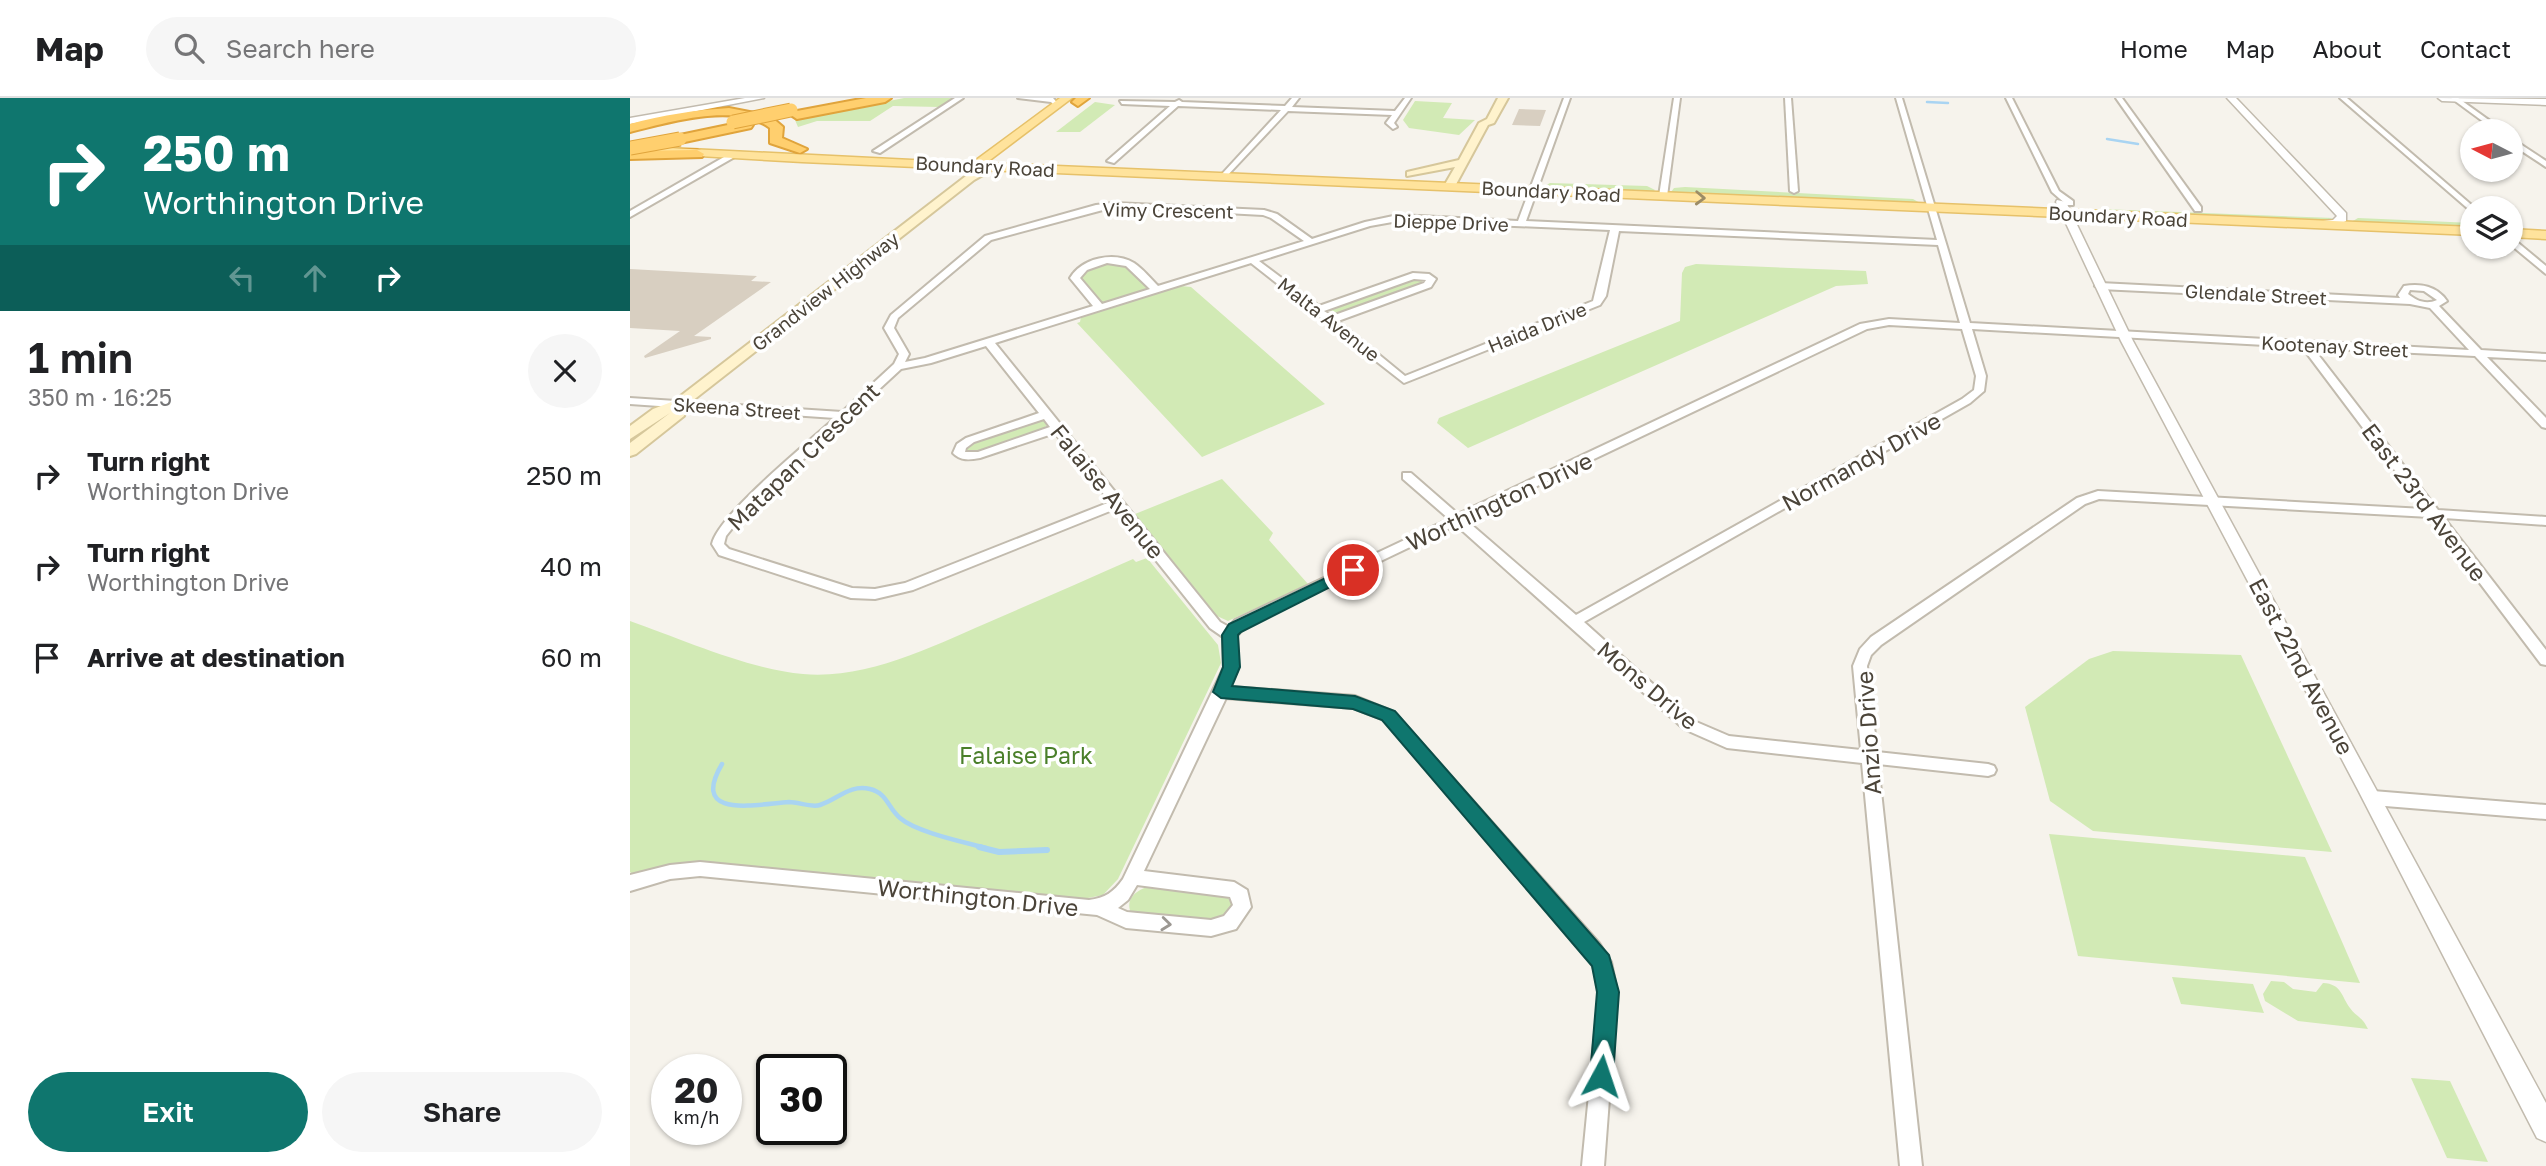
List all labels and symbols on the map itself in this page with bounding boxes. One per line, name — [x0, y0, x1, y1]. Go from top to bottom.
north arrow — [2460, 119, 2524, 182]
street label: Boundary Road — [915, 151, 1055, 181]
street label: Boundary Road — [1481, 176, 1621, 206]
one-way arrow — [1694, 190, 1705, 205]
street label: Vimy Crescent — [1102, 197, 1234, 223]
street label: Boundary Road — [2048, 201, 2188, 231]
street label: Dieppe Drive — [1393, 208, 1509, 236]
street label: Grandview Highway — [747, 226, 903, 356]
street label: Malta Avenue — [1273, 272, 1385, 366]
street label: Glendale Street — [2184, 279, 2328, 309]
street label: Haida Drive — [1484, 297, 1590, 357]
street label: Kootenay Street — [2261, 331, 2409, 361]
street label: Matapan Crescent — [721, 376, 885, 536]
street label: Skeena Street — [672, 392, 802, 424]
street label: Normandy Drive — [1777, 406, 1945, 516]
street label: East 23rd Avenue — [2356, 417, 2494, 587]
street label: Falaise Avenue — [1045, 418, 1171, 564]
street label: Worthington Drive — [1402, 446, 1596, 556]
pin — [1323, 540, 1383, 600]
street label: East 22nd Avenue — [2244, 573, 2360, 759]
street label: Mons Drive — [1592, 635, 1704, 735]
street label: Anzio Drive — [1850, 670, 1886, 796]
park label: Falaise Park — [959, 741, 1093, 769]
street label: Worthington Drive — [876, 873, 1080, 921]
one-way arrow — [1161, 916, 1172, 931]
position arrow — [1564, 1039, 1638, 1113]
speed limit sign: 30 — [756, 1054, 847, 1145]

